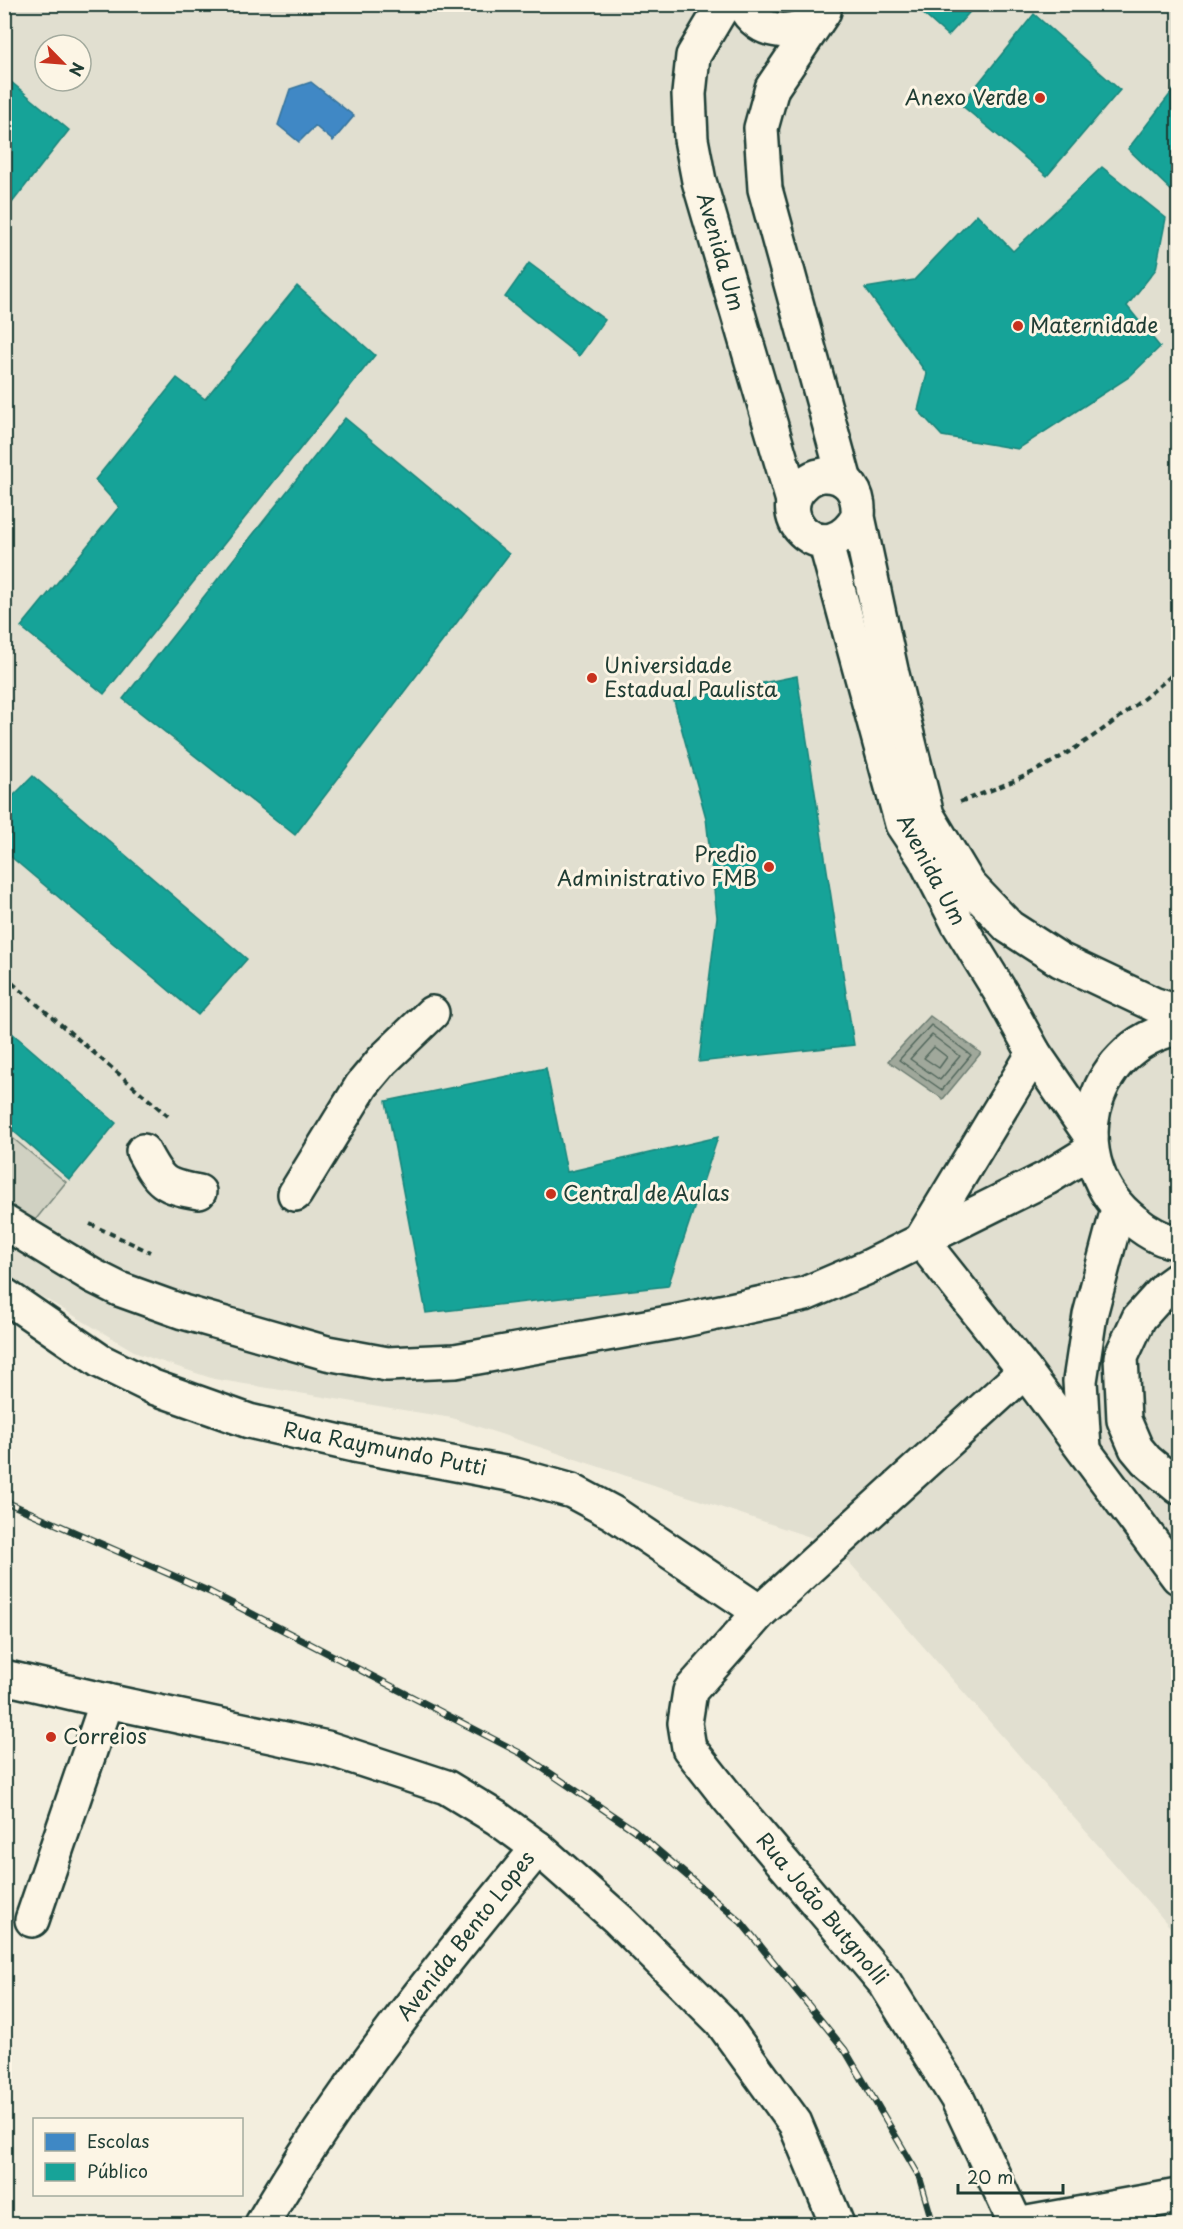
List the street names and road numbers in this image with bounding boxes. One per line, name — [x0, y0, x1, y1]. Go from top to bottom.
street label: Avenida Um — [690, 189, 754, 314]
street label: Avenida Um — [890, 808, 975, 930]
street label: Rua Raymundo Putti — [281, 1412, 490, 1482]
street label: Rua João Butgnolli — [750, 1824, 897, 1991]
street label: Avenida Bento Lopes — [388, 1843, 541, 2027]

